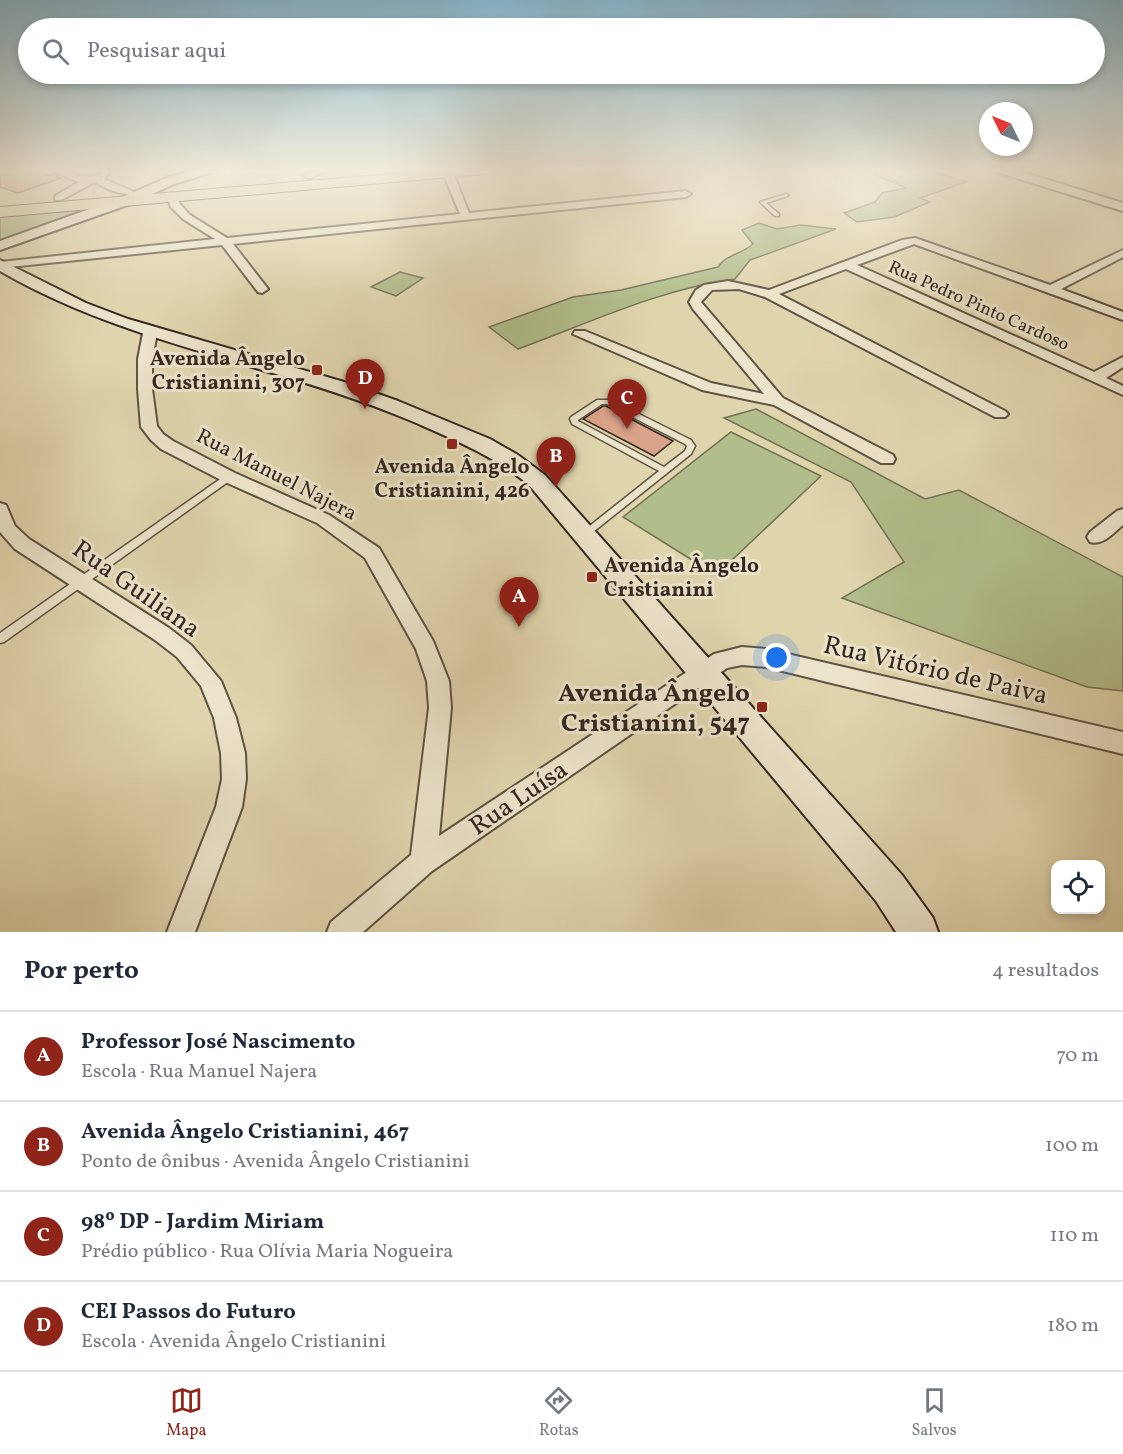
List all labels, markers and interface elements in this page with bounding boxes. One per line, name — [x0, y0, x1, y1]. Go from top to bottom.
search box — [18, 18, 1105, 84]
icon: search — [39, 35, 72, 68]
text: Pesquisar aqui — [87, 36, 226, 67]
north arrow — [979, 102, 1033, 156]
street label: Rua Pedro Pinto Cardoso — [884, 255, 1073, 358]
place label: Avenida Ângelo Cristianini, 307 — [150, 345, 305, 398]
pin: D — [346, 360, 385, 409]
marker: Avenida Ângelo Cristianini, 307 — [310, 363, 324, 377]
pin: C — [608, 380, 646, 429]
street label: Rua Manuel Najera — [191, 422, 362, 528]
marker: Avenida Ângelo Cristianini, 426 — [445, 437, 459, 451]
pin: B — [536, 438, 576, 487]
place label: Avenida Ângelo Cristianini, 426 — [374, 453, 530, 506]
street label: Rua Guiliana — [64, 532, 207, 647]
place label: Avenida Ângelo Cristianini — [604, 552, 759, 605]
marker: Avenida Ângelo Cristianini — [585, 570, 599, 584]
pin: A — [500, 578, 538, 627]
street label: Rua Vitório de Paiva — [820, 628, 1051, 714]
your location — [762, 643, 791, 672]
place label: Avenida Ângelo Cristianini, 547 — [558, 676, 750, 742]
marker: Avenida Ângelo Cristianini, 547 — [755, 700, 769, 714]
street label: Rua Luísa — [463, 752, 575, 845]
map controls — [1051, 860, 1105, 914]
button: locate — [1051, 860, 1105, 914]
text: Por perto — [24, 953, 139, 989]
text: 4 resultados — [992, 957, 1099, 985]
text: Professor José Nascimento — [81, 1027, 355, 1058]
text: A — [36, 1042, 51, 1070]
text: 70 m — [1056, 1042, 1099, 1070]
text: Escola · Rua Manuel Najera — [81, 1058, 317, 1086]
text: Avenida Ângelo Cristianini, 467 — [81, 1117, 409, 1148]
text: B — [37, 1132, 50, 1160]
text: 100 m — [1045, 1132, 1099, 1160]
text: Ponto de ônibus · Avenida Ângelo Cristianini — [81, 1148, 470, 1176]
text: 98º DP - Jardim Miriam — [81, 1207, 324, 1238]
text: C — [37, 1222, 50, 1250]
text: 110 m — [1050, 1222, 1099, 1250]
text: Prédio público · Rua Olívia Maria Nogueira — [81, 1238, 453, 1266]
text: CEI Passos do Futuro — [81, 1297, 296, 1328]
text: D — [36, 1312, 51, 1340]
text: 180 m — [1047, 1312, 1099, 1340]
text: Escola · Avenida Ângelo Cristianini — [81, 1328, 386, 1356]
tab: Mapa — [166, 1384, 206, 1442]
tab: Rotas — [539, 1384, 579, 1442]
tab: Salvos — [911, 1384, 957, 1442]

